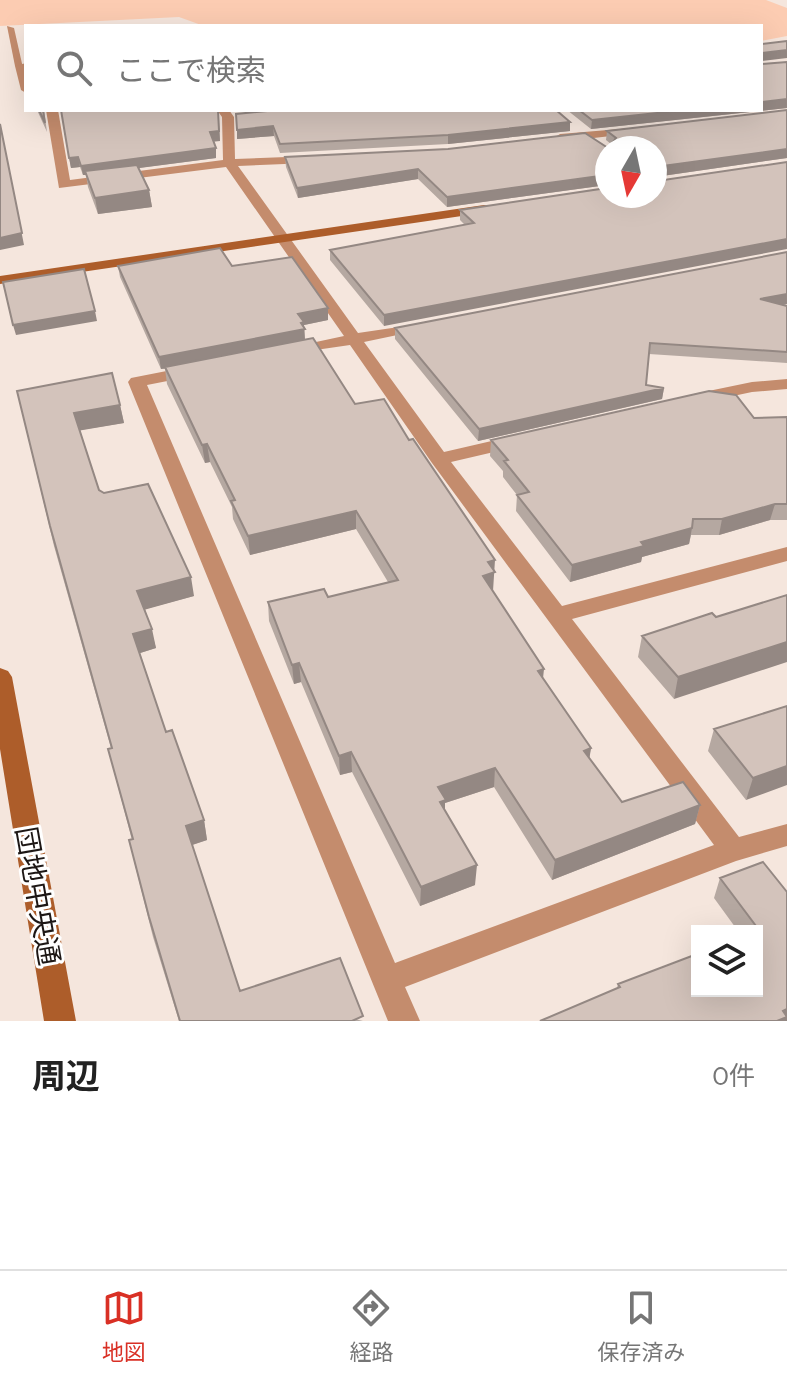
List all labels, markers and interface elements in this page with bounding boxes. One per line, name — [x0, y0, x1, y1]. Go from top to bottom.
search box — [24, 24, 763, 112]
icon: search — [52, 46, 96, 90]
text: ここで検索 — [116, 52, 266, 89]
north arrow — [595, 136, 667, 208]
street label: 団地中央通 — [9, 824, 67, 968]
map controls — [691, 925, 763, 997]
button: layers — [691, 925, 763, 997]
text: 周辺 — [32, 1056, 100, 1097]
text: 0件 — [712, 1060, 755, 1092]
tab: 地図 — [102, 1286, 146, 1366]
tab: 経路 — [349, 1286, 393, 1366]
tab: 保存済み — [597, 1286, 685, 1366]

